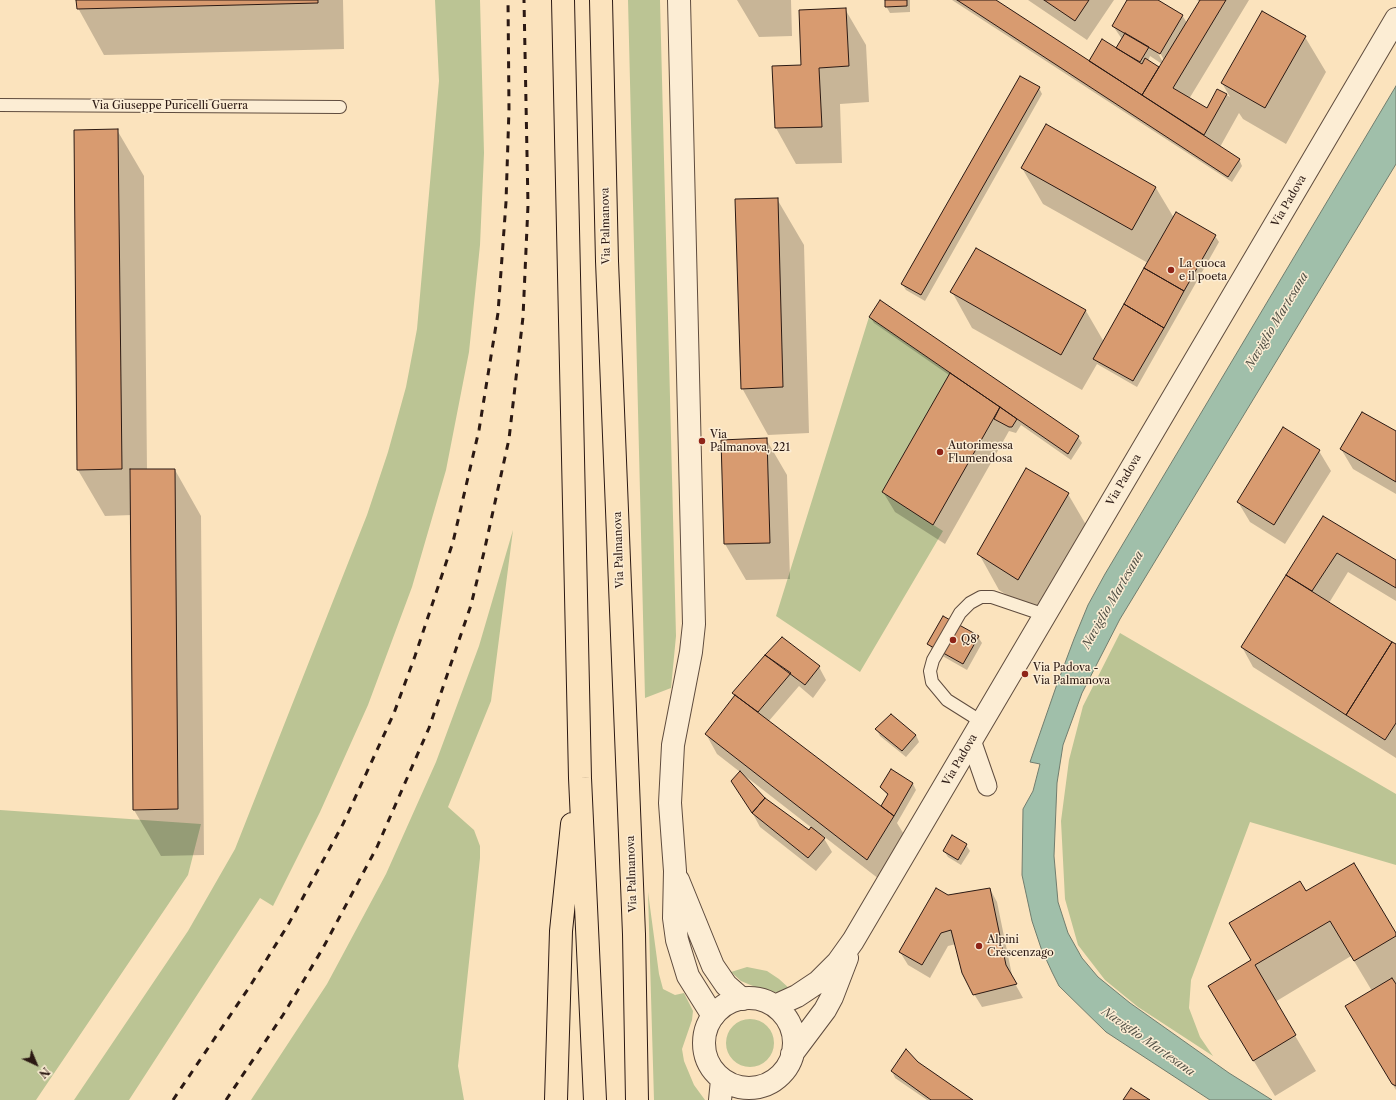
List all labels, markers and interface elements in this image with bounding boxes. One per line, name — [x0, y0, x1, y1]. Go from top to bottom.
street label: Via Giuseppe Puricelli Guerra — [92, 99, 248, 113]
street label: Via Padova — [1269, 173, 1309, 229]
street label: Via Palmanova — [599, 187, 613, 265]
place label: La cuoca e il poeta — [1179, 257, 1227, 283]
marker: La cuoca e il poeta — [1166, 265, 1176, 275]
water label: Naviglio Martesana — [1242, 270, 1312, 372]
place label: Via Palmanova, 221 — [710, 428, 790, 454]
marker: Via Palmanova, 221 — [697, 436, 707, 446]
place label: Autorimessa Flumendosa — [948, 439, 1013, 465]
marker: Autorimessa Flumendosa — [935, 447, 945, 457]
street label: Via Padova — [1104, 452, 1144, 508]
street label: Via Palmanova — [611, 511, 627, 589]
water label: Naviglio Martesana — [1079, 549, 1147, 651]
place label: Q8 — [961, 633, 977, 647]
marker: Q8 — [948, 635, 958, 645]
place label: Via Padova - Via Palmanova — [1033, 661, 1110, 687]
marker: Via Padova - Via Palmanova — [1020, 669, 1030, 679]
street label: Via Padova — [940, 732, 980, 788]
street label: Via Palmanova — [624, 835, 640, 913]
place label: Alpini Crescenzago — [987, 933, 1054, 959]
marker: Alpini Crescenzago — [974, 941, 984, 951]
water label: Naviglio Martesana — [1099, 1004, 1197, 1080]
north arrow — [16, 1044, 56, 1084]
text: N — [36, 1064, 53, 1081]

